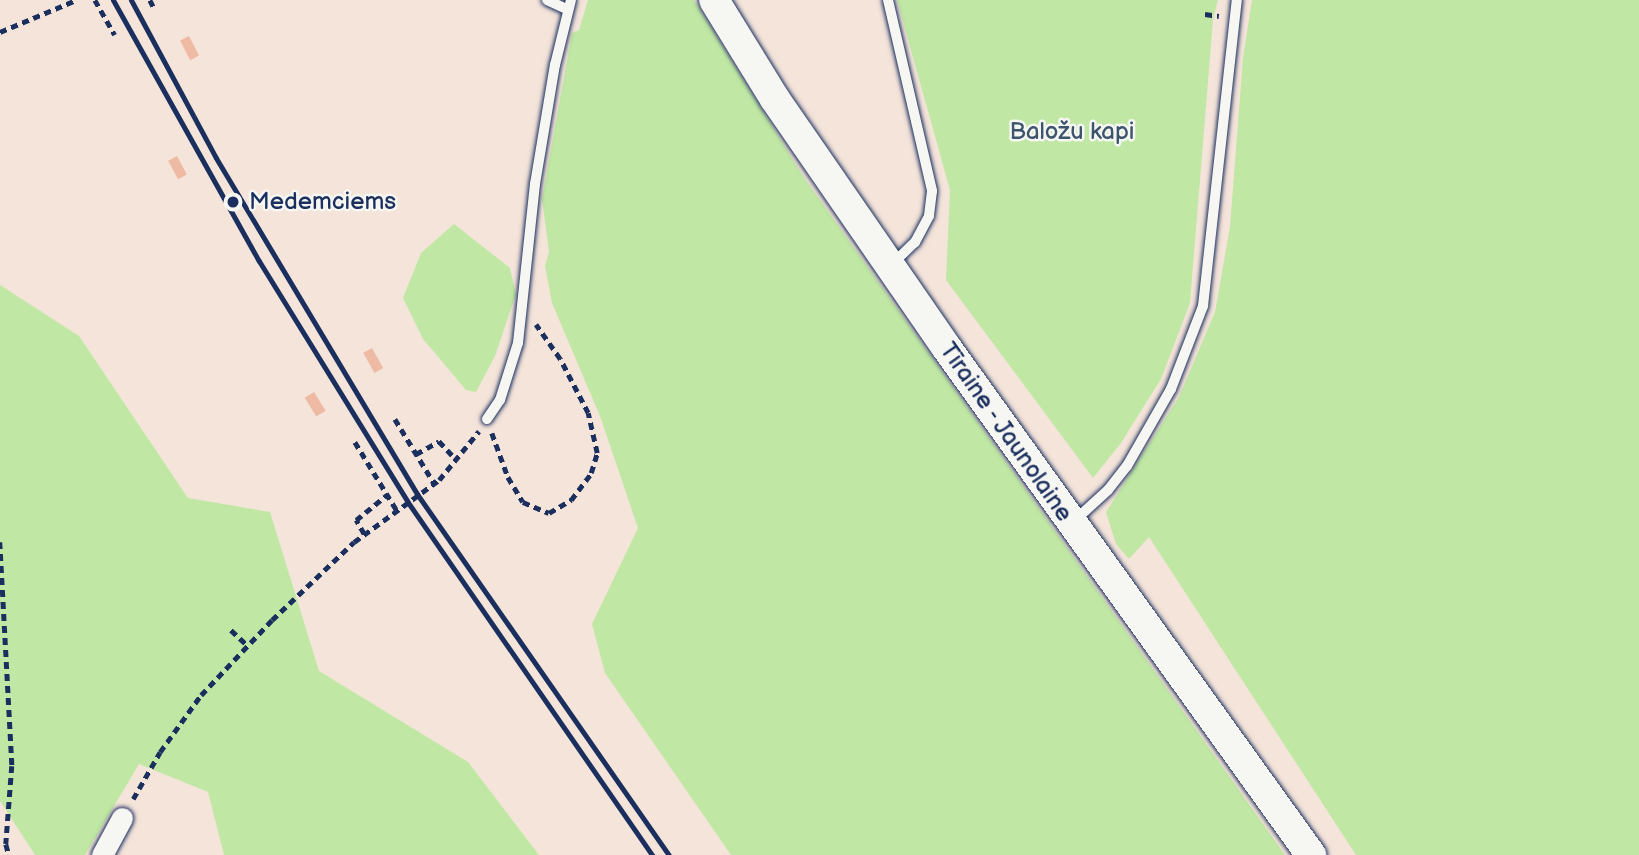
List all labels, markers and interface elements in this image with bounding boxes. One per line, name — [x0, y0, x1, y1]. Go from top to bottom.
park label: Baložu kapi — [1010, 118, 1134, 146]
place label: Medemciems — [249, 188, 396, 216]
marker: Medemciems — [223, 192, 243, 212]
street label: Tīraine - Jaunolaine — [933, 336, 1079, 528]

